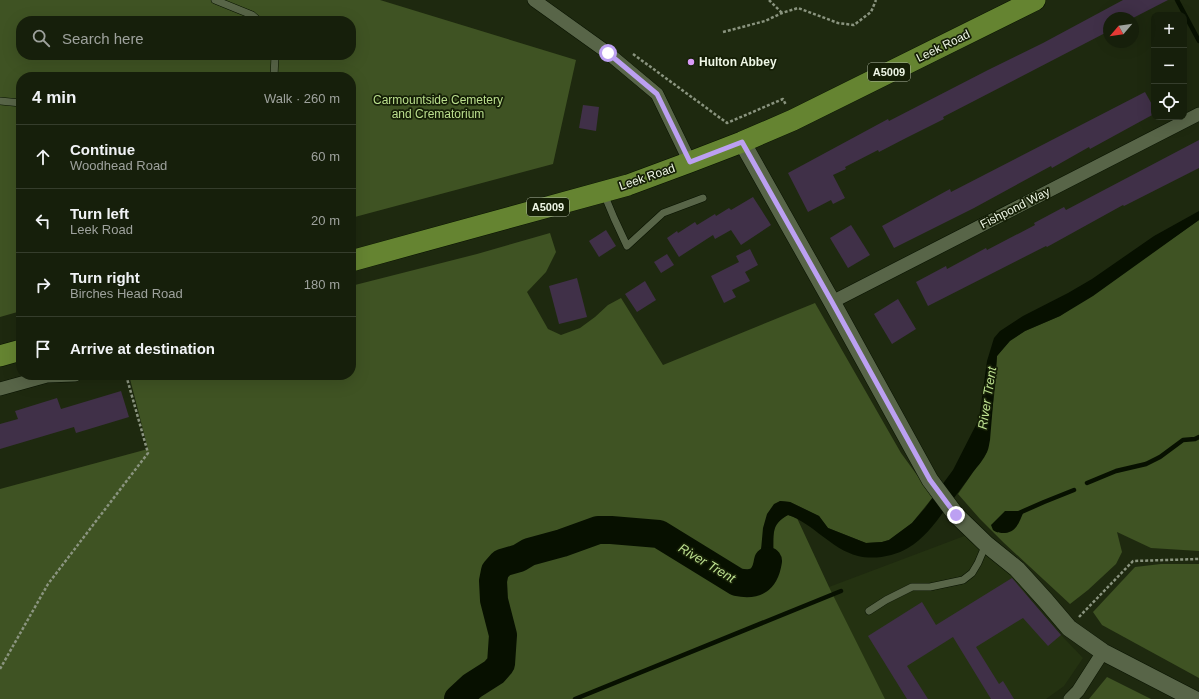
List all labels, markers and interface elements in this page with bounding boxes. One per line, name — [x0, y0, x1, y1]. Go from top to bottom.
north arrow — [1103, 12, 1139, 48]
map controls — [1151, 12, 1187, 120]
button: + — [1151, 12, 1187, 48]
search box — [16, 16, 356, 60]
icon: search — [30, 27, 52, 49]
street label: Leek Road — [914, 27, 972, 65]
text: Search here — [62, 30, 144, 47]
route start — [599, 44, 617, 62]
button: − — [1151, 48, 1187, 84]
place label: Hulton Abbey — [699, 55, 777, 69]
marker: Hulton Abbey — [686, 57, 696, 67]
road number: A5009 — [868, 63, 910, 81]
button: locate — [1151, 84, 1187, 120]
text: 4 min — [32, 88, 76, 107]
text: Walk · 260 m — [264, 91, 340, 106]
park label: Carmountside Cemetery and Crematorium — [373, 93, 503, 121]
text: Continue — [70, 141, 135, 158]
icon: ahead — [32, 146, 54, 168]
text: 60 m — [311, 149, 340, 164]
text: Woodhead Road — [70, 158, 167, 173]
street label: Leek Road — [617, 161, 677, 193]
street label: Fishpond Way — [978, 184, 1052, 232]
road number: A5009 — [527, 198, 569, 216]
text: Turn left — [70, 205, 129, 222]
icon: left — [32, 210, 54, 232]
text: 20 m — [311, 213, 340, 228]
text: Leek Road — [70, 222, 133, 237]
text: Turn right — [70, 269, 140, 286]
icon: right — [32, 274, 54, 296]
text: 180 m — [304, 277, 340, 292]
text: Birches Head Road — [70, 286, 183, 301]
icon: arrive — [32, 338, 54, 360]
text: Arrive at destination — [70, 340, 215, 357]
water label: River Trent — [975, 364, 1000, 430]
route end — [947, 506, 965, 524]
water label: River Trent — [676, 540, 739, 586]

